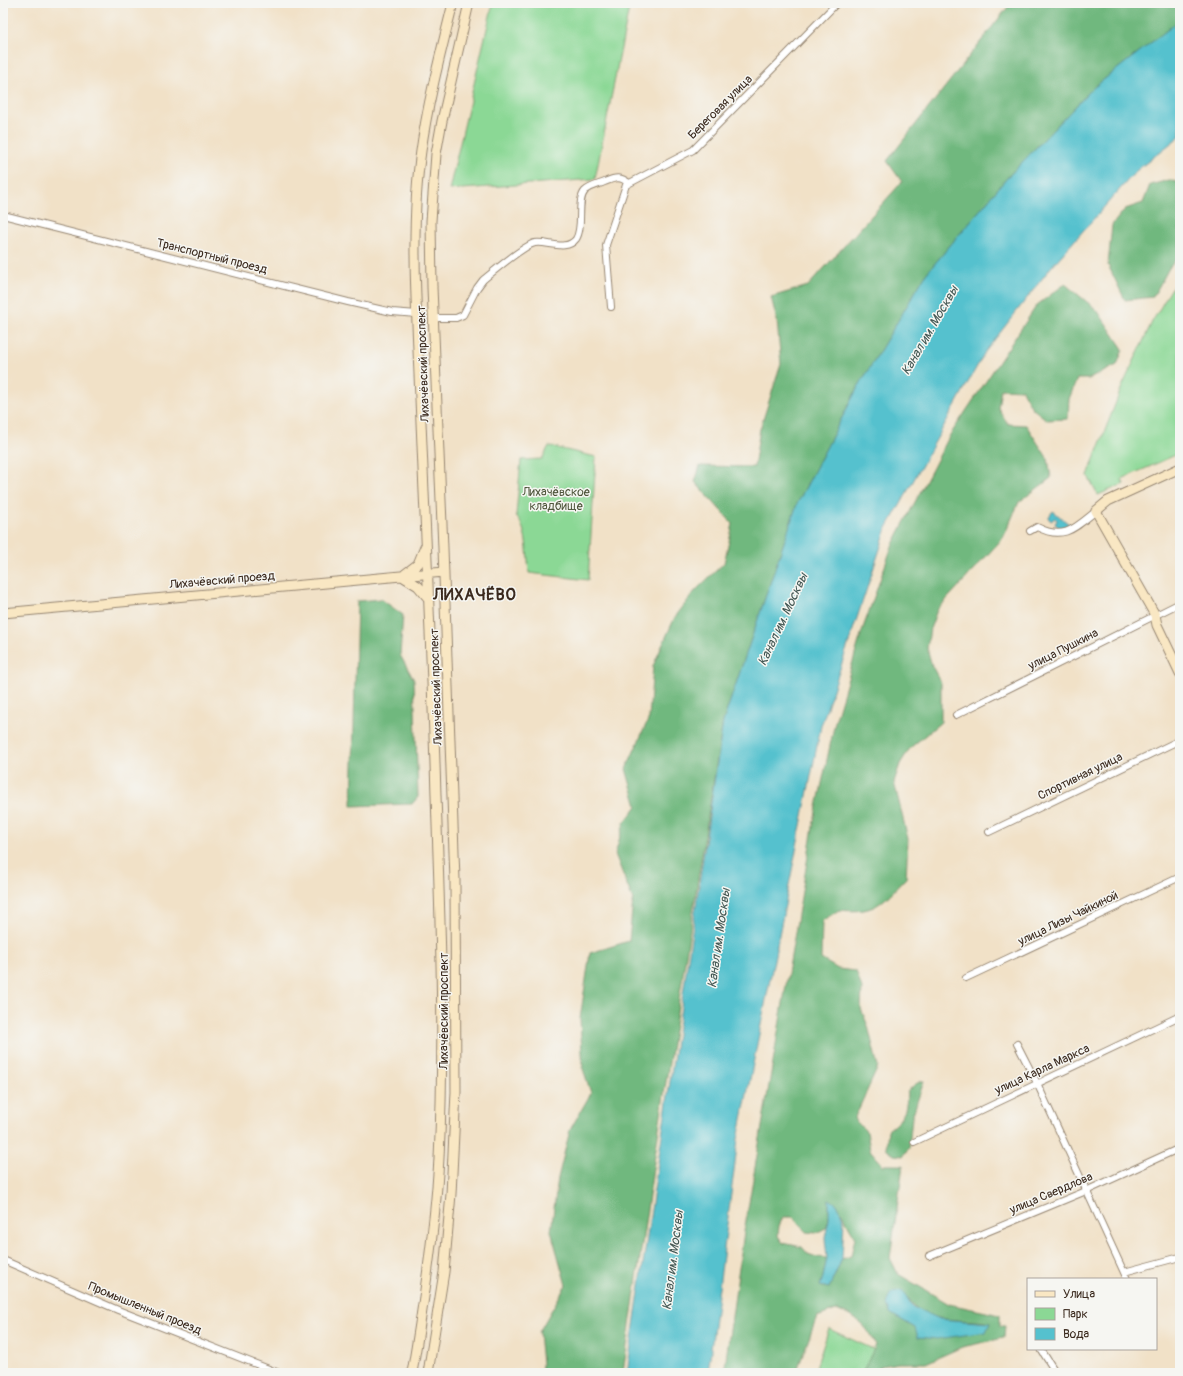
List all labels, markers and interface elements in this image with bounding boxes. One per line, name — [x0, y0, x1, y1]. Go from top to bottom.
street label: Береговая улица — [685, 72, 756, 143]
street label: Транспортный проезд — [155, 235, 269, 278]
water label: Канал им. Москвы — [898, 282, 963, 378]
street label: Лихачёвский проспект — [414, 305, 433, 424]
park label: Лихачёвское кладбище — [521, 485, 590, 514]
street label: Лихачёвский проезд — [168, 568, 276, 593]
water label: Канал им. Москвы — [754, 569, 812, 668]
district label: ЛИХАЧЁВО — [432, 585, 517, 605]
street label: улица Пушкина — [1025, 625, 1101, 674]
street label: Лихачёвский проспект — [427, 628, 446, 747]
street label: Спортивная улица — [1035, 749, 1125, 803]
water label: Канал им. Москвы — [704, 886, 734, 989]
street label: улица Лизы Чайкиной — [1015, 888, 1121, 950]
street label: Лихачёвский проспект — [437, 952, 452, 1071]
street label: улица Карла Маркса — [992, 1041, 1092, 1098]
street label: улица Свердлова — [1006, 1169, 1095, 1218]
water label: Канал им. Москвы — [659, 1208, 687, 1311]
legend — [1027, 1278, 1157, 1350]
street label: Промышленный проезд — [86, 1279, 204, 1338]
text: Улица — [1063, 1287, 1095, 1302]
text: Парк — [1063, 1307, 1088, 1322]
text: Вода — [1063, 1327, 1089, 1342]

